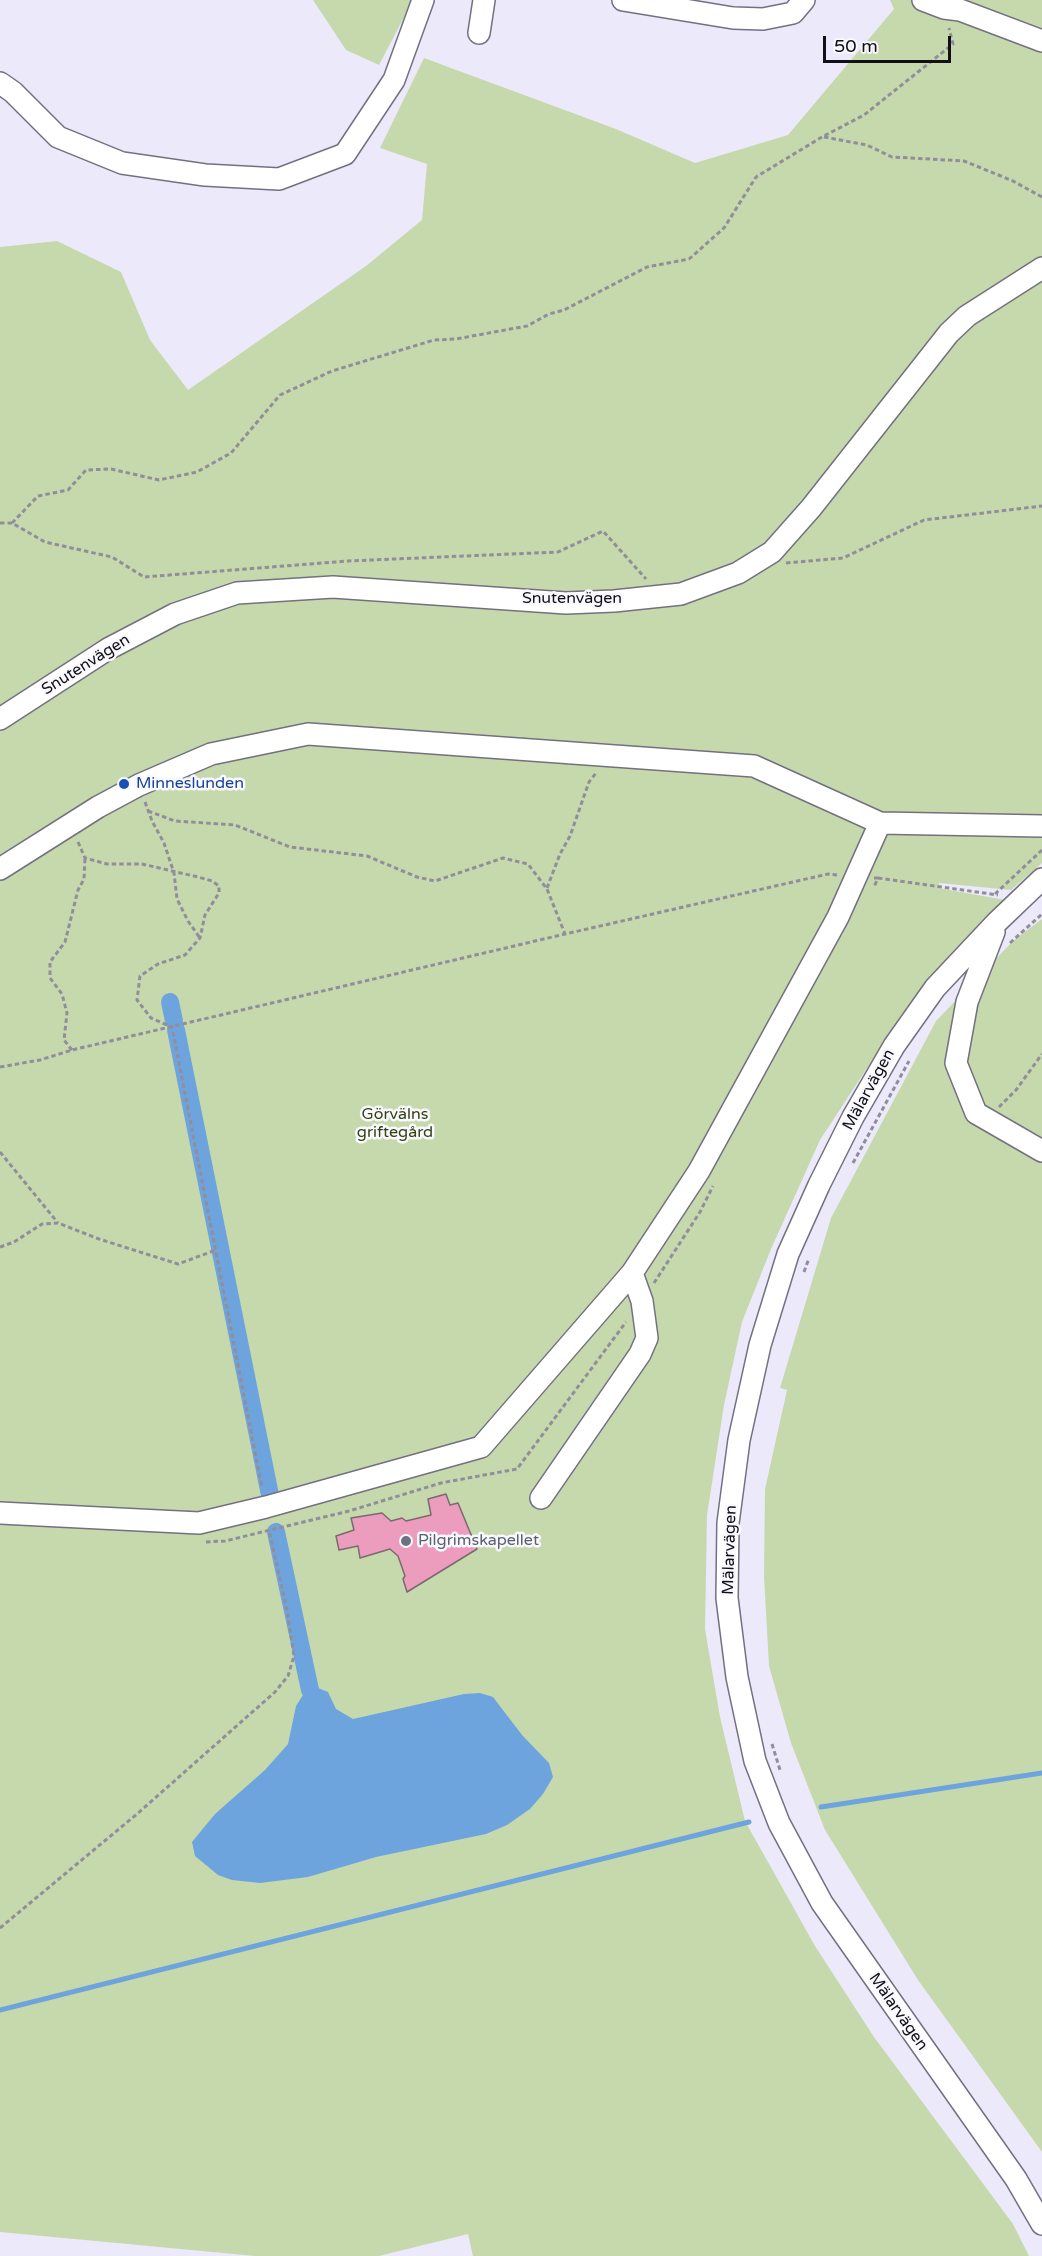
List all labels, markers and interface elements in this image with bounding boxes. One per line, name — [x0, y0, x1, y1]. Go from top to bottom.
scale bar — [826, 24, 954, 62]
text: 50 m — [834, 35, 878, 57]
street label: Snutenvägen — [522, 589, 622, 609]
street label: Snutenvägen — [38, 630, 134, 700]
place label: Minneslunden — [136, 774, 244, 794]
marker: Minneslunden — [117, 777, 131, 791]
street label: Mälarvägen — [839, 1046, 899, 1134]
park label: Görvälns griftegård — [357, 1105, 433, 1143]
street label: Mälarvägen — [719, 1505, 741, 1595]
place label: Pilgrimskapellet — [418, 1531, 539, 1551]
marker: Pilgrimskapellet — [399, 1534, 413, 1548]
street label: Mälarvägen — [864, 1970, 932, 2054]

